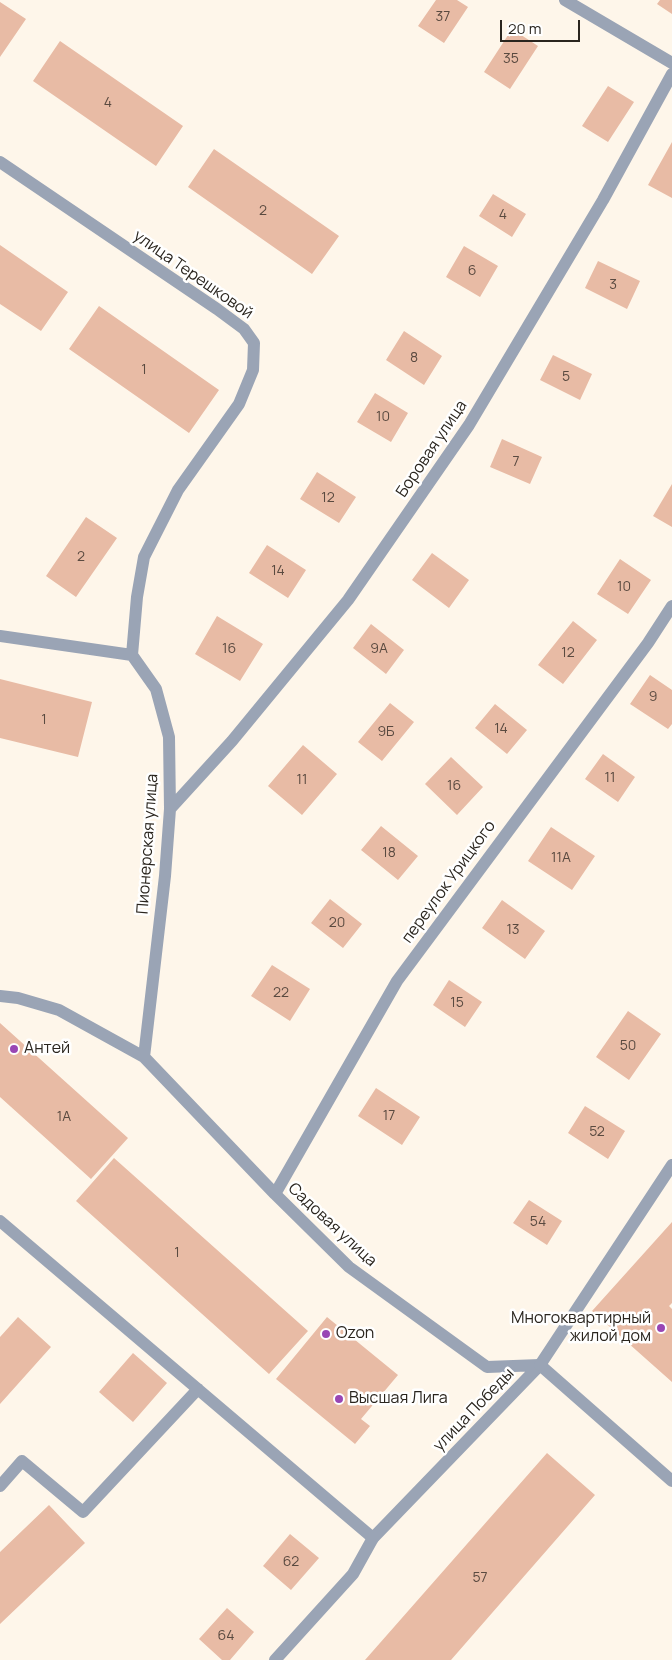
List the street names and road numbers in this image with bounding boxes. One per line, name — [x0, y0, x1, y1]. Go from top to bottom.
street label: улица Терешковой — [130, 227, 256, 323]
street label: Боровая улица — [393, 397, 471, 501]
street label: Пионерская улица — [134, 773, 162, 915]
street label: переулок Урицкого — [398, 817, 500, 947]
street label: Садовая улица — [284, 1179, 380, 1271]
street label: улица Победы — [430, 1365, 518, 1455]

